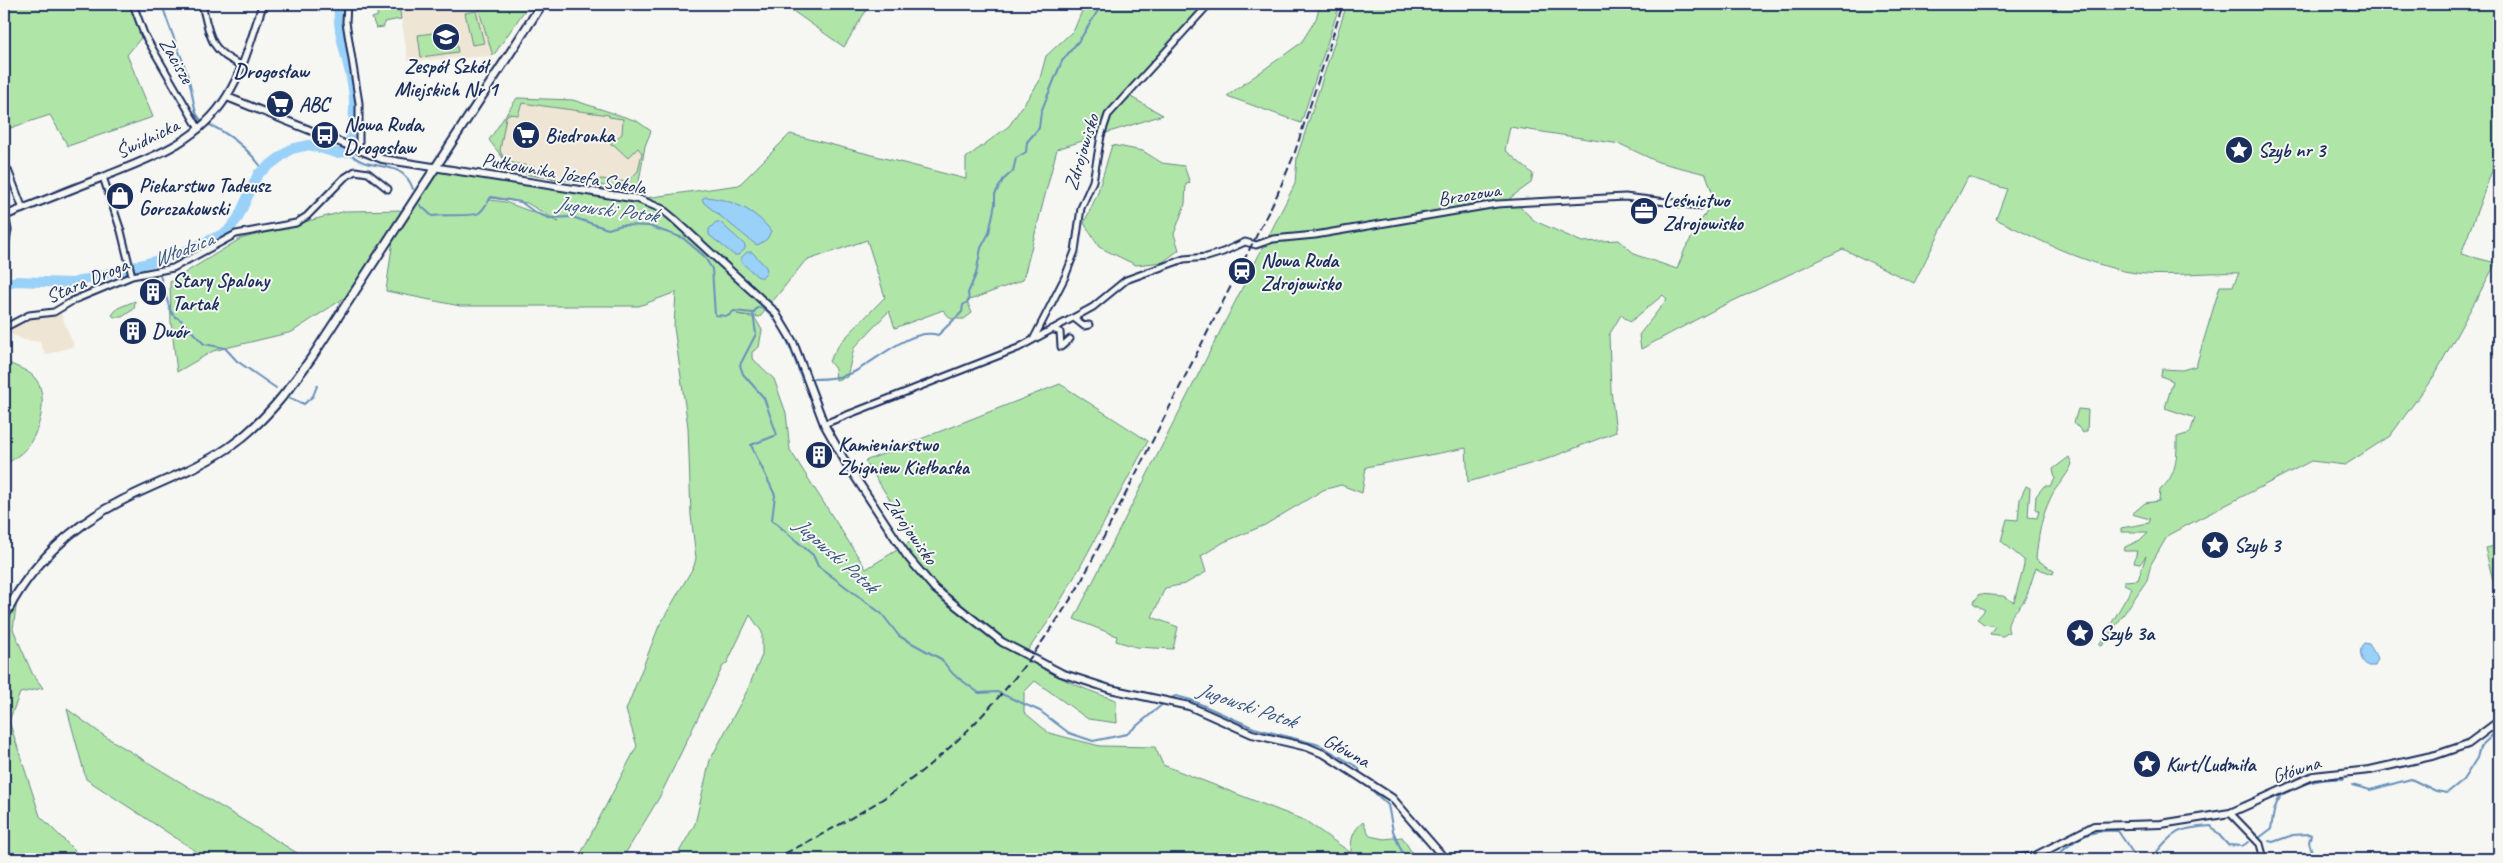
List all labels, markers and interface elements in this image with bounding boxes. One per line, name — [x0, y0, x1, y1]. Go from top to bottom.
school or university icon: Zespół Szkół Miejskich Nr 1 — [431, 22, 461, 52]
street label: Zacisze — [153, 33, 200, 89]
place label: Zespół Szkół Miejskich Nr 1 — [395, 54, 499, 102]
district label: Drogosław — [233, 58, 311, 84]
supermarket icon: ABC — [265, 89, 295, 119]
place label: ABC — [299, 92, 332, 117]
street label: Zdrojowisko — [1058, 110, 1105, 193]
street label: Świdnicka — [112, 112, 185, 164]
place label: Nowa Ruda, Drogosław — [344, 112, 425, 160]
bus stop icon: Nowa Ruda, Drogosław — [310, 120, 340, 150]
supermarket icon: Biedronka — [511, 120, 541, 150]
place label: Biedronka — [545, 123, 616, 148]
place icon: Szyb nr 3 — [2224, 135, 2254, 165]
place label: Szyb nr 3 — [2258, 138, 2327, 164]
street label: Pułkownika Józefa Sokola — [480, 147, 650, 201]
place label: Piekarstwo Tadeusz Gorczakowski — [139, 173, 272, 221]
street label: Brzozowa — [1436, 177, 1504, 212]
shop icon: Piekarstwo Tadeusz Gorczakowski — [105, 181, 135, 211]
place label: Leśnictwo Zdrojowisko — [1663, 188, 1745, 236]
water label: Jugowski Potok — [553, 190, 663, 229]
office icon: Leśnictwo Zdrojowisko — [1629, 196, 1659, 226]
water label: Włodzica — [149, 225, 219, 272]
place label: Nowa Ruda Zdrojowisko — [1261, 248, 1343, 296]
street label: Stara Droga — [42, 251, 133, 309]
station icon: Nowa Ruda Zdrojowisko — [1227, 256, 1257, 286]
place label: Stary Spalony Tartak — [172, 268, 271, 316]
building icon: Stary Spalony Tartak — [138, 277, 168, 307]
building icon: Dwór — [118, 316, 148, 346]
place label: Dwór — [152, 319, 192, 344]
place label: Kamieniarstwo Zbigniew Kiełbaska — [838, 432, 971, 480]
building icon: Kamieniarstwo Zbigniew Kiełbaska — [804, 440, 834, 470]
street label: Zdrojowisko — [878, 491, 944, 570]
water label: Jugowski Potok — [788, 510, 886, 601]
place icon: Szyb 3 — [2200, 530, 2230, 560]
place label: Szyb 3 — [2234, 533, 2282, 559]
place icon: Szyb 3a — [2065, 618, 2095, 648]
place label: Szyb 3a — [2099, 621, 2156, 647]
water label: Jugowski Potok — [1193, 675, 1303, 735]
street label: Główna — [1319, 728, 1376, 774]
place icon: Kurt/Ludmiła — [2132, 749, 2162, 779]
street label: Główna — [2269, 750, 2325, 789]
place label: Kurt/Ludmiła — [2166, 752, 2258, 777]

